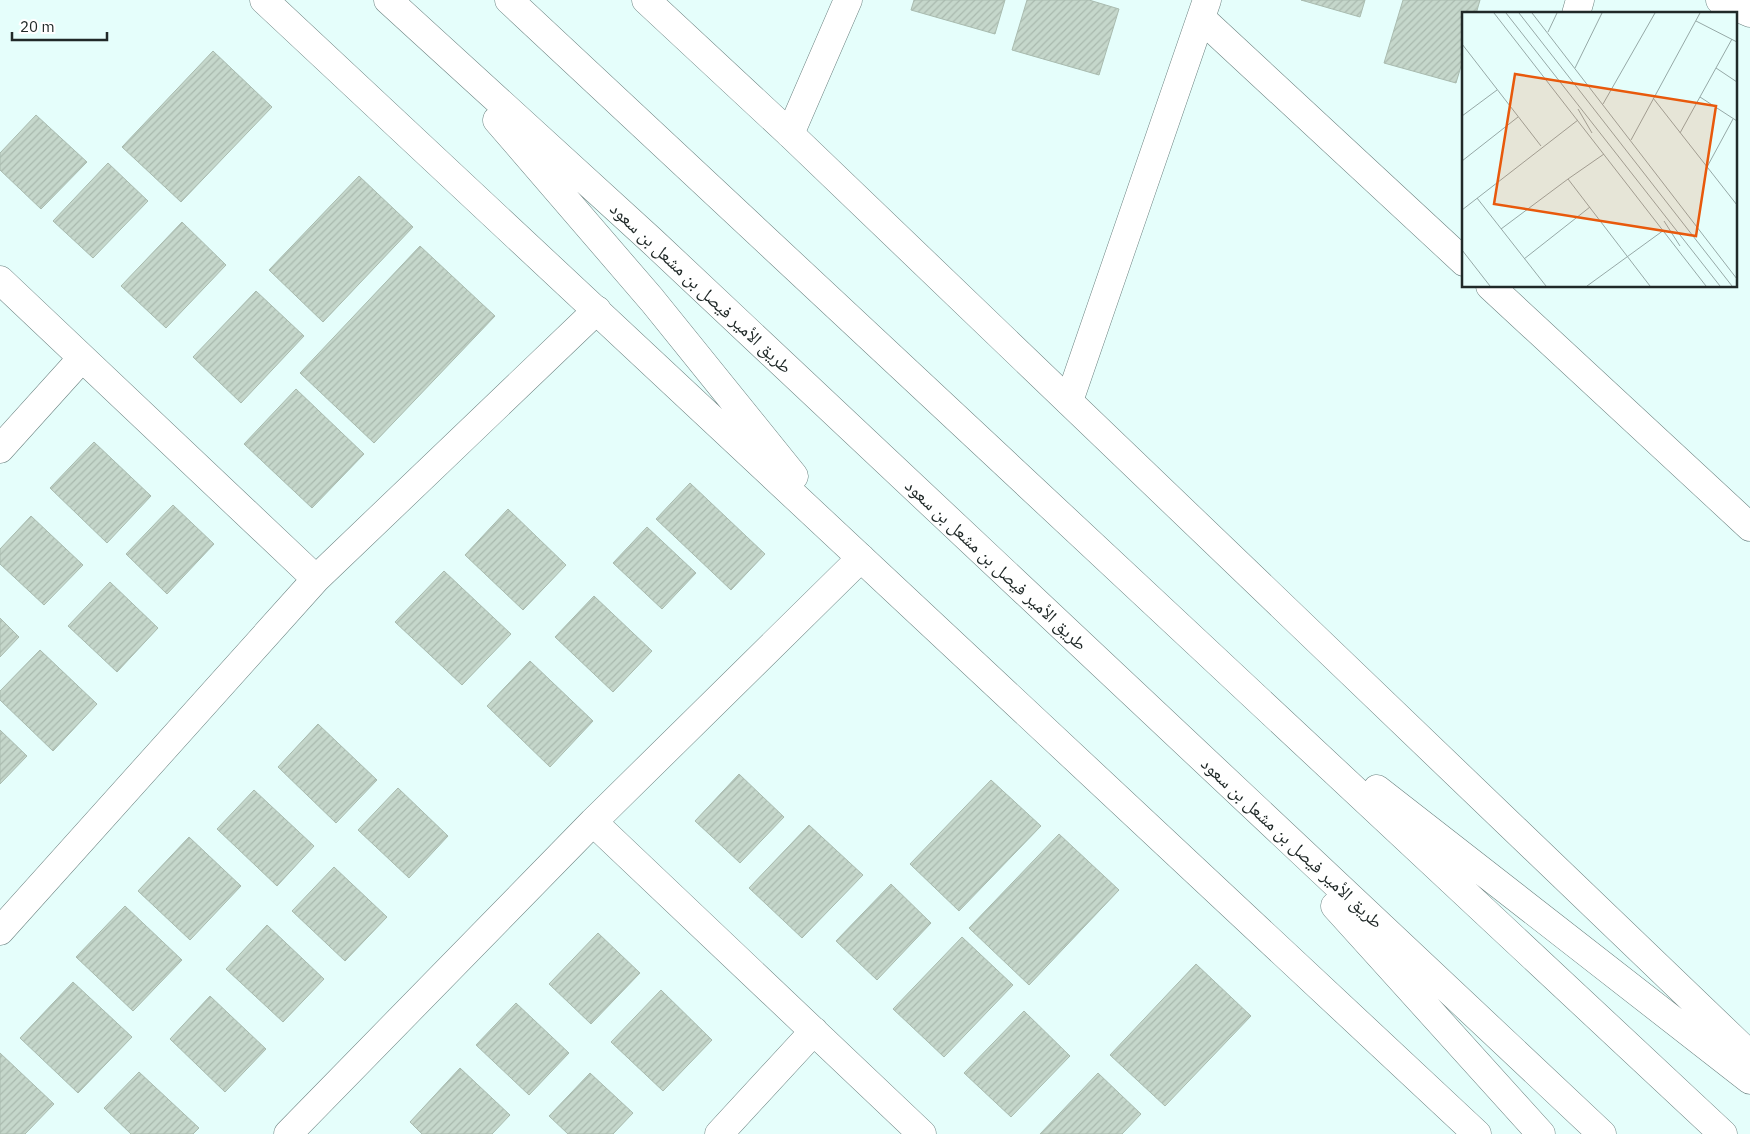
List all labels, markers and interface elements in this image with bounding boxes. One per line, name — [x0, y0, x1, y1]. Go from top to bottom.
scale bar — [12, 10, 108, 42]
inset map — [1462, 12, 1738, 288]
text: 20 m — [20, 17, 55, 36]
street label: طريق الأمير فيصل بن مشعل بن سعود — [605, 197, 797, 378]
street label: طريق الأمير فيصل بن مشعل بن سعود — [900, 474, 1092, 655]
street label: طريق الأمير فيصل بن مشعل بن سعود — [1196, 752, 1388, 933]

